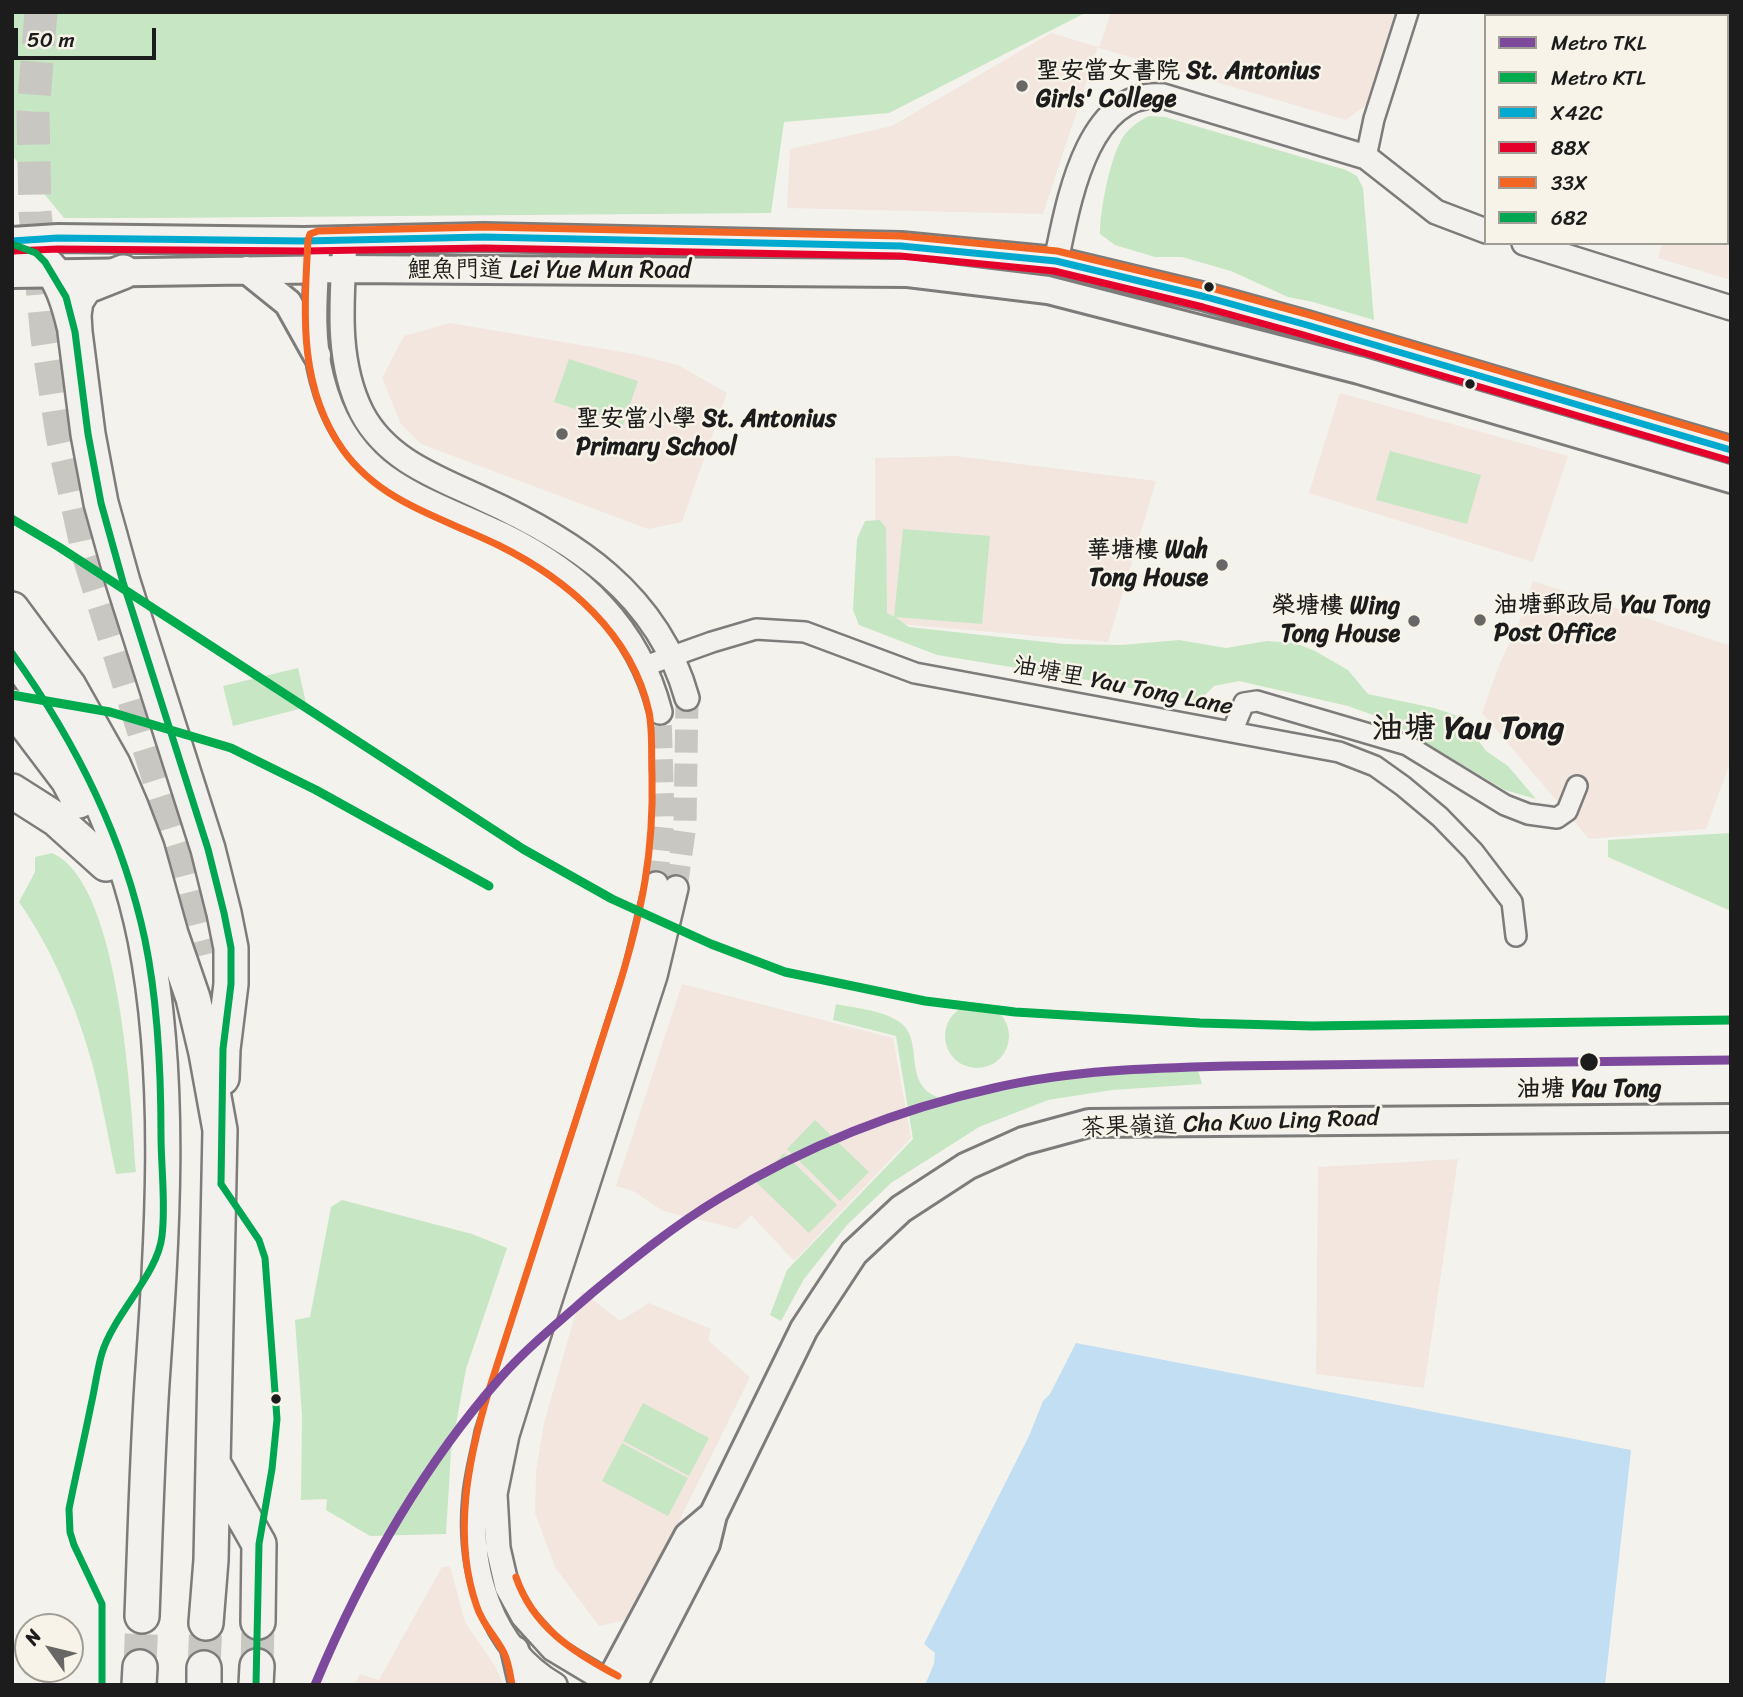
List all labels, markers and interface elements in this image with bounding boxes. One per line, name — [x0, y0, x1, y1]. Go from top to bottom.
scale bar — [18, 14, 159, 58]
legend — [1484, 14, 1729, 245]
text: 50 m — [27, 21, 75, 59]
text: Metro TKL — [1551, 24, 1646, 62]
place label: 聖安當女書院 St. Antonius Girls' College — [1036, 58, 1320, 114]
text: Metro KTL — [1551, 59, 1646, 97]
marker: 聖安當女書院 St. Antonius Girls' College — [1014, 78, 1030, 94]
text: X42C — [1551, 94, 1603, 132]
text: 88X — [1551, 129, 1590, 167]
text: 33X — [1551, 164, 1588, 202]
text: 682 — [1551, 199, 1588, 237]
street label: 鯉魚門道 Lei Yue Mun Road — [407, 257, 691, 285]
unlabelled marker — [1202, 280, 1216, 294]
unlabelled marker — [1463, 377, 1477, 391]
place label: 聖安當小學 St. Antonius Primary School — [576, 406, 836, 462]
marker: 聖安當小學 St. Antonius Primary School — [554, 426, 570, 442]
place label: 華塘樓 Wah Tong House — [1087, 537, 1208, 593]
marker: 華塘樓 Wah Tong House — [1214, 557, 1230, 573]
place label: 油塘郵政局 Yau Tong Post Office — [1494, 592, 1711, 648]
place label: 榮塘樓 Wing Tong House — [1272, 593, 1400, 649]
marker: 油塘郵政局 Yau Tong Post Office — [1472, 612, 1488, 628]
marker: 榮塘樓 Wing Tong House — [1406, 613, 1422, 629]
street label: 油塘里 Yau Tong Lane — [1011, 652, 1235, 722]
district label: 油塘 Yau Tong — [1372, 711, 1564, 749]
marker: 油塘 Yau Tong — [1578, 1051, 1600, 1073]
place label: 油塘 Yau Tong — [1517, 1076, 1661, 1104]
street label: 茶果嶺道 Cha Kwo Ling Road — [1081, 1104, 1379, 1144]
unlabelled marker — [269, 1392, 283, 1406]
north arrow — [14, 1613, 84, 1683]
text: N — [15, 1622, 50, 1652]

